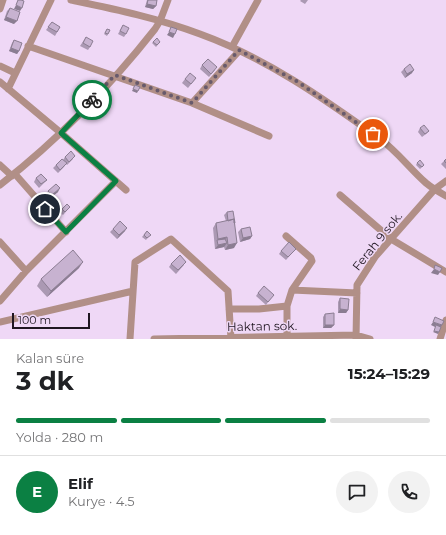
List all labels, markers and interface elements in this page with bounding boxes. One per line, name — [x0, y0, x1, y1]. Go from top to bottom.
courier — [72, 80, 112, 120]
icon: bike — [81, 89, 103, 111]
pin — [356, 117, 390, 151]
icon: bag — [362, 123, 384, 145]
pin — [28, 192, 62, 226]
icon: home — [34, 198, 56, 220]
street label: Ferah 9 sok. — [349, 209, 405, 273]
scale bar — [12, 311, 90, 330]
text: 100 m — [18, 313, 51, 327]
street label: Haktan sok. — [227, 318, 297, 334]
text: Kalan süre — [16, 350, 84, 366]
text: 15:24–15:29 — [348, 364, 430, 383]
text: 3 dk — [16, 365, 74, 397]
text: Yolda · 280 m — [16, 429, 103, 445]
button: chat — [336, 471, 378, 513]
button: phone — [388, 471, 430, 513]
text: Elif — [68, 474, 93, 493]
text: E — [32, 482, 42, 501]
text: Kurye · 4.5 — [68, 493, 135, 509]

